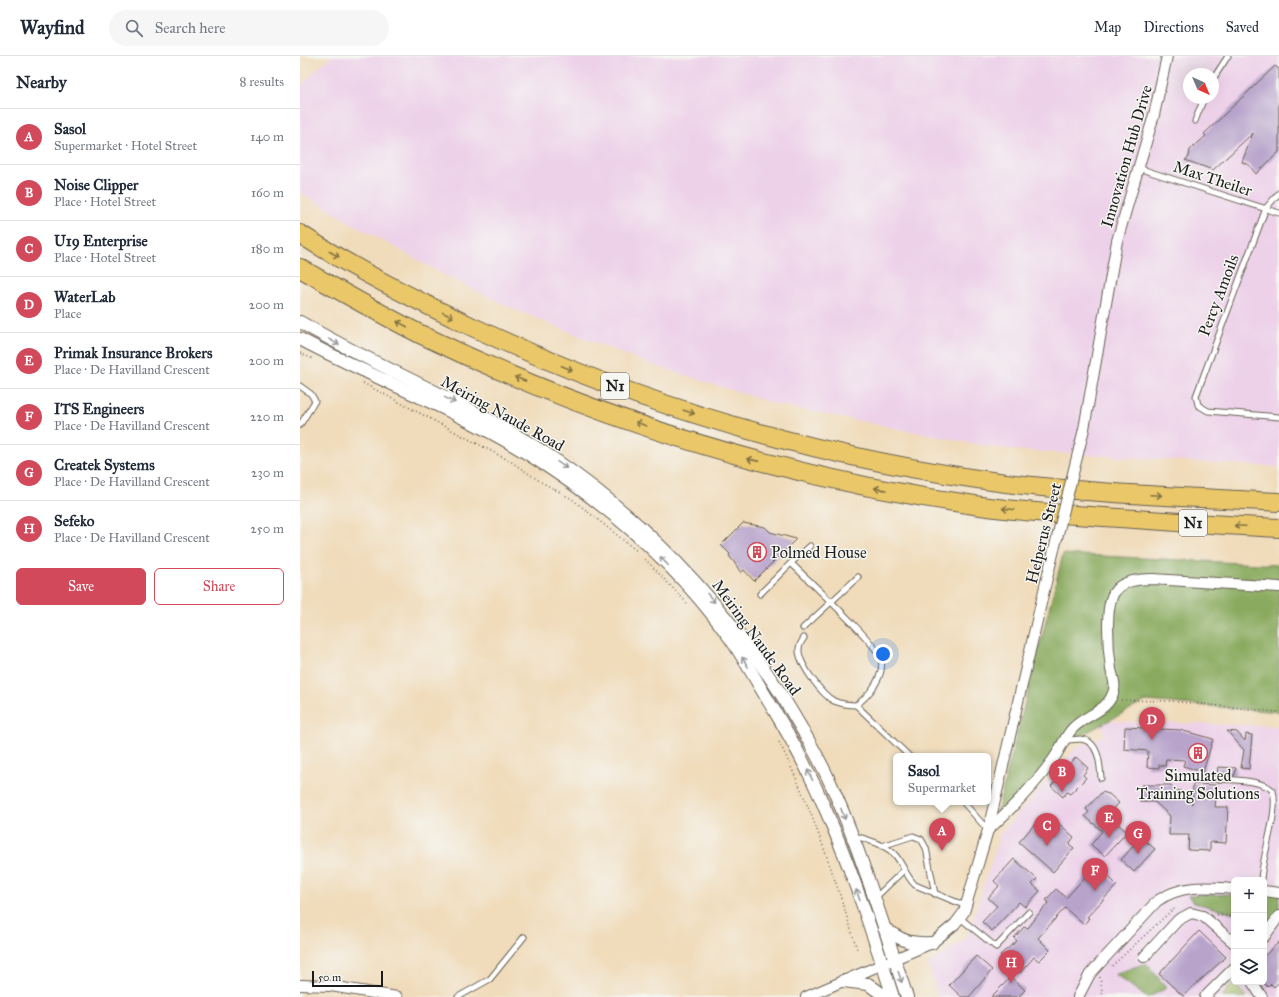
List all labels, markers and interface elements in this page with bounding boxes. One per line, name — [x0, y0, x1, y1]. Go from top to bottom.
search box — [109, 10, 389, 46]
text: Wayfind — [20, 16, 85, 39]
icon: search — [123, 17, 145, 39]
text: Search here — [155, 19, 226, 37]
text: Map — [1094, 19, 1121, 36]
text: Directions — [1143, 19, 1204, 36]
text: Saved — [1226, 19, 1259, 36]
north arrow — [1183, 68, 1219, 104]
text: Nearby — [16, 72, 67, 93]
text: 8 results — [240, 74, 284, 90]
street label: Innovation Hub Drive — [1097, 82, 1156, 230]
text: Sasol — [54, 120, 86, 138]
text: A — [25, 129, 33, 145]
text: 140 m — [250, 129, 284, 145]
text: Supermarket · Hotel Street — [54, 138, 197, 154]
street label: Max Theiler — [1171, 157, 1255, 200]
text: Noise Clipper — [54, 176, 139, 194]
text: B — [25, 185, 33, 201]
text: 160 m — [251, 185, 284, 201]
text: Place · Hotel Street — [54, 194, 156, 210]
text: U19 Enterprise — [54, 232, 148, 250]
text: C — [25, 241, 33, 257]
text: 180 m — [251, 241, 284, 257]
text: Place · Hotel Street — [54, 250, 156, 266]
one-way arrow — [328, 250, 340, 258]
street label: Percy Amoils — [1194, 251, 1243, 339]
text: WaterLab — [54, 288, 115, 306]
text: D — [24, 297, 34, 313]
text: 200 m — [249, 297, 284, 313]
text: Place — [54, 306, 81, 322]
one-way arrow — [442, 312, 454, 319]
one-way arrow — [396, 320, 408, 327]
one-way arrow — [328, 338, 340, 346]
text: Primak Insurance Brokers — [54, 344, 212, 362]
text: E — [24, 353, 34, 369]
text: 200 m — [249, 353, 284, 369]
text: Place · De Havilland Crescent — [54, 362, 210, 378]
one-way arrow — [560, 365, 572, 373]
street label: Meiring Naude Road — [437, 372, 568, 456]
road number: N1 — [601, 373, 629, 399]
one-way arrow — [514, 374, 526, 382]
one-way arrow — [444, 397, 456, 404]
text: ITS Engineers — [54, 400, 144, 418]
text: F — [25, 409, 33, 425]
text: 220 m — [250, 409, 284, 425]
one-way arrow — [682, 409, 695, 416]
text: Place · De Havilland Crescent — [54, 418, 210, 434]
one-way arrow — [635, 420, 648, 427]
text: Createk Systems — [54, 456, 155, 474]
one-way arrow — [747, 456, 760, 463]
one-way arrow — [557, 461, 568, 469]
text: G — [24, 465, 34, 481]
text: 230 m — [251, 465, 284, 481]
text: Place · De Havilland Crescent — [54, 474, 210, 490]
street label: Helperus Street — [1022, 481, 1065, 585]
one-way arrow — [874, 484, 887, 492]
one-way arrow — [1149, 491, 1162, 498]
one-way arrow — [1002, 506, 1015, 513]
road number: N1 — [1179, 510, 1207, 536]
text: Sefeko — [54, 512, 94, 530]
text: H — [23, 521, 35, 537]
text: 250 m — [250, 521, 284, 537]
one-way arrow — [1234, 522, 1247, 529]
text: Place · De Havilland Crescent — [54, 530, 210, 546]
building icon: Polmed House — [746, 541, 768, 563]
place label: Polmed House — [771, 543, 867, 562]
one-way arrow — [659, 556, 669, 566]
button: Save — [16, 568, 146, 605]
button: Share — [154, 568, 284, 605]
street label: Meiring Naude Road — [708, 576, 805, 699]
one-way arrow — [706, 593, 715, 604]
your location — [873, 644, 893, 664]
one-way arrow — [741, 656, 749, 668]
pin: D — [1139, 707, 1165, 740]
building icon: Simulated Training Solutions — [1187, 742, 1209, 764]
popup — [893, 753, 991, 805]
pin: B — [1049, 759, 1075, 792]
text: Sasol — [908, 762, 940, 780]
place label: Simulated Training Solutions — [1136, 766, 1260, 804]
one-way arrow — [806, 769, 813, 781]
text: Supermarket — [908, 780, 976, 796]
pin: E — [1096, 805, 1122, 838]
one-way arrow — [840, 808, 848, 820]
pin: C — [1034, 813, 1060, 846]
pin: A — [929, 818, 955, 851]
pin: G — [1125, 821, 1151, 854]
pin: F — [1082, 858, 1108, 891]
map controls — [1231, 877, 1267, 985]
button: + — [1231, 877, 1267, 913]
one-way arrow — [854, 889, 861, 902]
button: − — [1231, 913, 1267, 949]
button: layers — [1231, 949, 1267, 985]
pin: H — [998, 950, 1024, 983]
scale bar — [312, 969, 383, 988]
text: 50 m — [318, 971, 341, 984]
one-way arrow — [897, 971, 905, 983]

